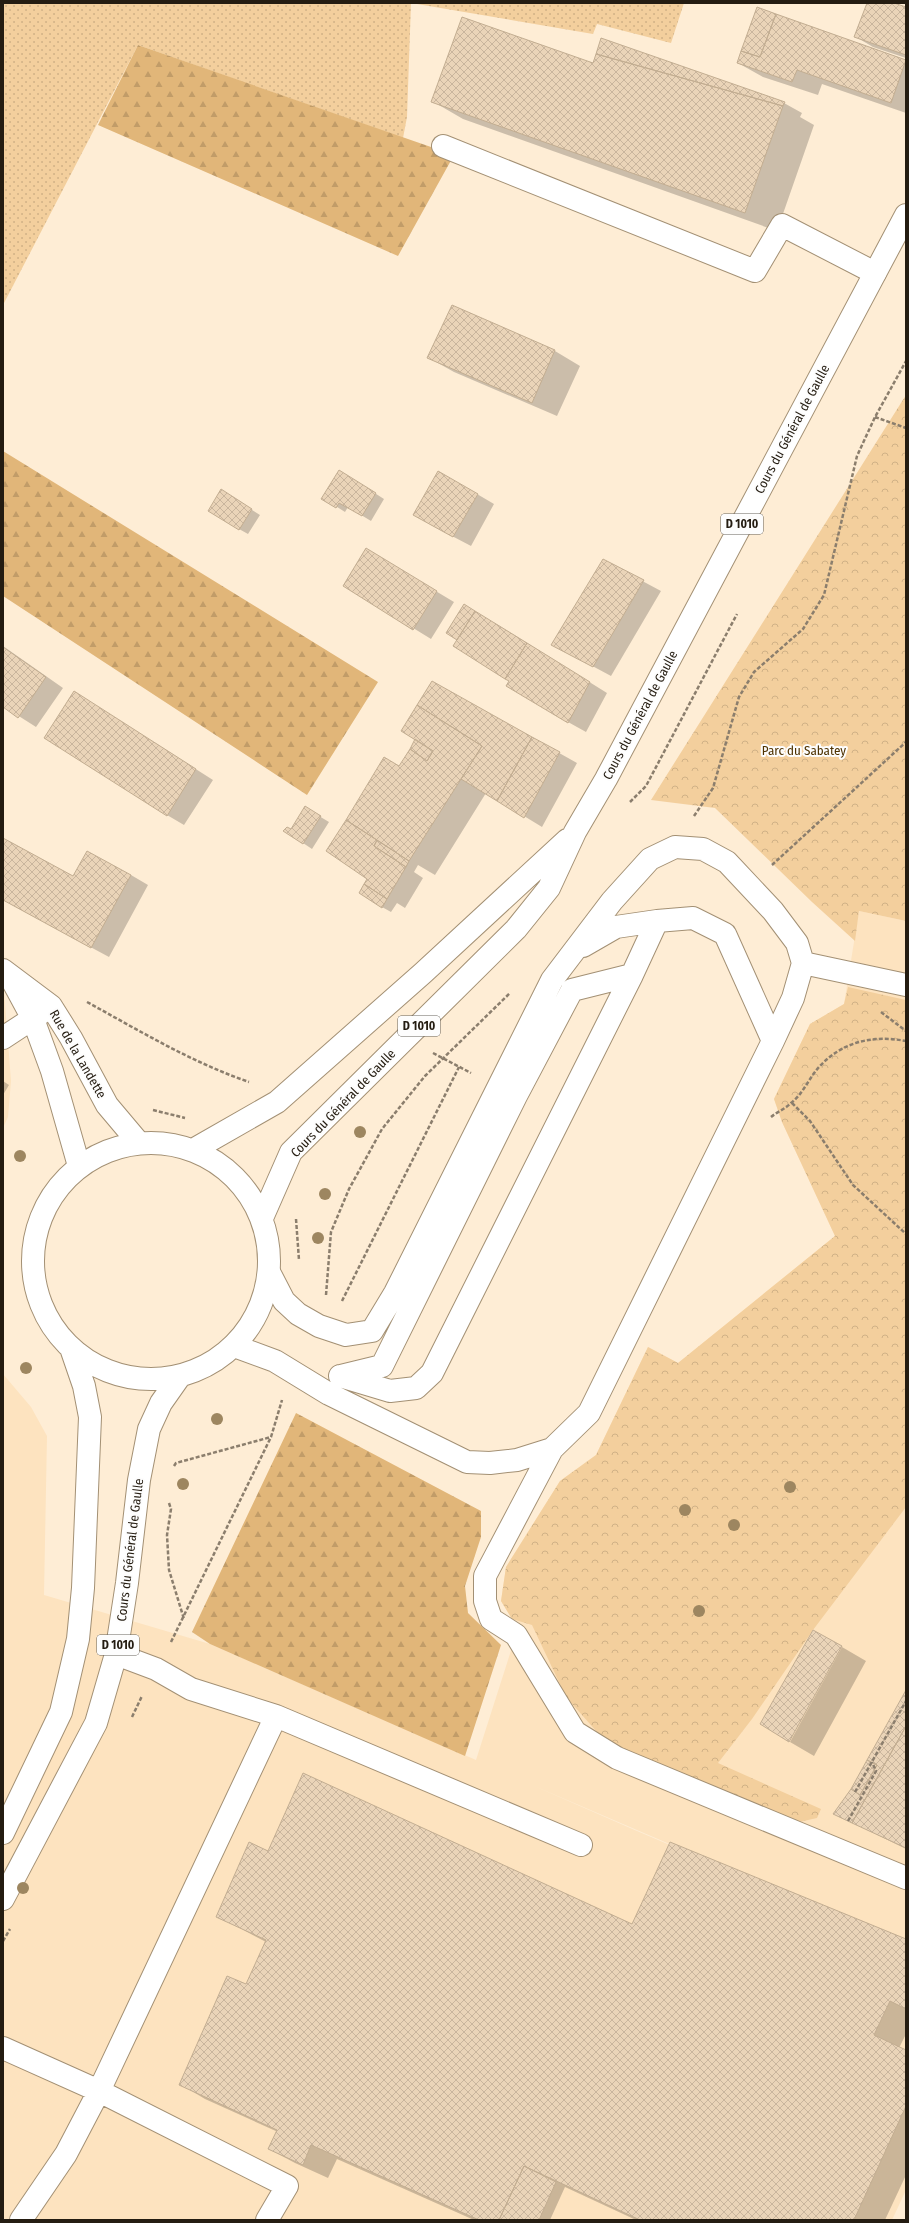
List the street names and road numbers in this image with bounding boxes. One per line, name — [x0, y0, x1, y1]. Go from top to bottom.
street label: Cours du Général de Gaulle — [752, 362, 832, 496]
road number: D 1010 — [721, 514, 763, 534]
street label: Cours du Général de Gaulle — [600, 648, 680, 782]
street label: Rue de la Landette — [47, 1007, 109, 1101]
road number: D 1010 — [398, 1016, 440, 1036]
street label: Cours du Général de Gaulle — [288, 1046, 398, 1160]
street label: Cours du Général de Gaulle — [114, 1478, 146, 1622]
road number: D 1010 — [97, 1635, 139, 1655]

